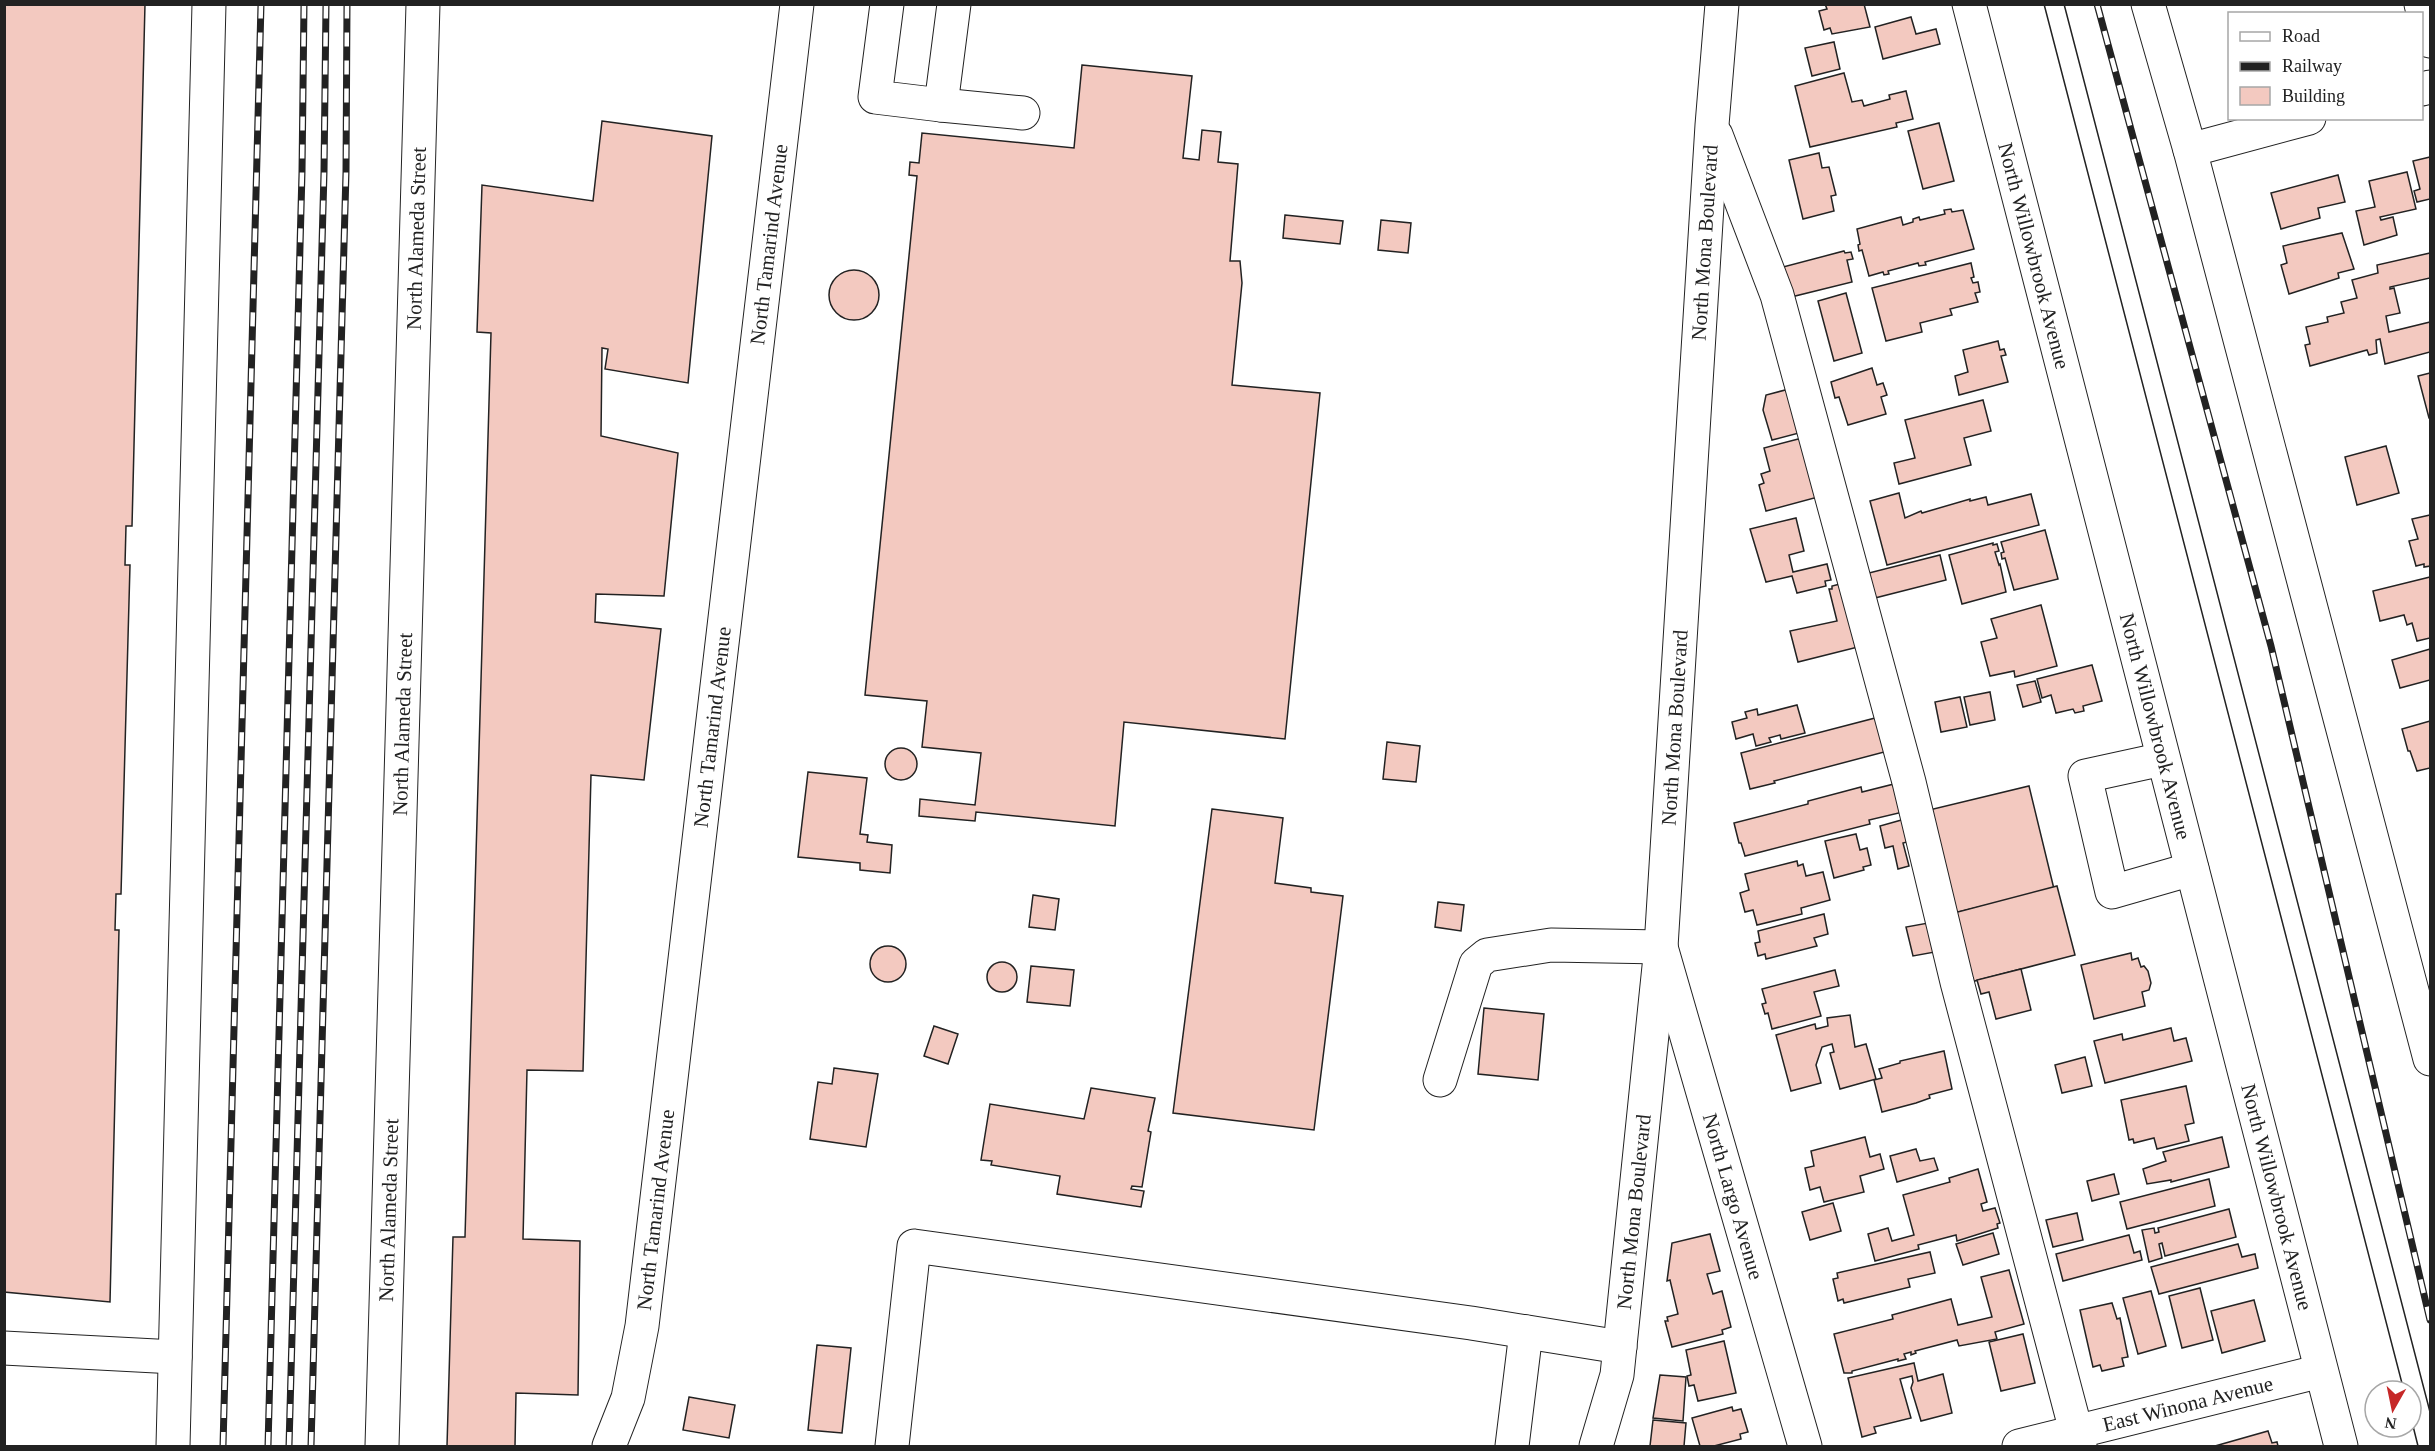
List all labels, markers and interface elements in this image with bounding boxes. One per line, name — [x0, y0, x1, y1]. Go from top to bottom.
legend — [2228, 12, 2423, 120]
text: Road — [2282, 26, 2320, 46]
text: Railway — [2282, 56, 2342, 76]
text: Building — [2282, 86, 2345, 106]
street label: North Willowbrook Avenue — [1993, 140, 2075, 372]
street label: North Tamarind Avenue — [745, 143, 792, 346]
street label: North Mona Boulevard — [1687, 144, 1723, 341]
street label: North Alameda Street — [402, 146, 431, 330]
street label: North Willowbrook Avenue — [2115, 611, 2196, 842]
street label: North Tamarind Avenue — [689, 625, 736, 829]
street label: North Mona Boulevard — [1657, 629, 1693, 826]
street label: North Alameda Street — [388, 632, 417, 816]
street label: North Willowbrook Avenue — [2236, 1081, 2317, 1313]
street label: North Tamarind Avenue — [632, 1108, 679, 1311]
street label: North Largo Avenue — [1698, 1110, 1768, 1282]
street label: North Mona Boulevard — [1612, 1113, 1656, 1311]
street label: North Alameda Street — [374, 1118, 403, 1302]
street label: East Winona Avenue — [2100, 1371, 2275, 1437]
north arrow — [2363, 1379, 2423, 1439]
text: N — [2383, 1414, 2398, 1433]

